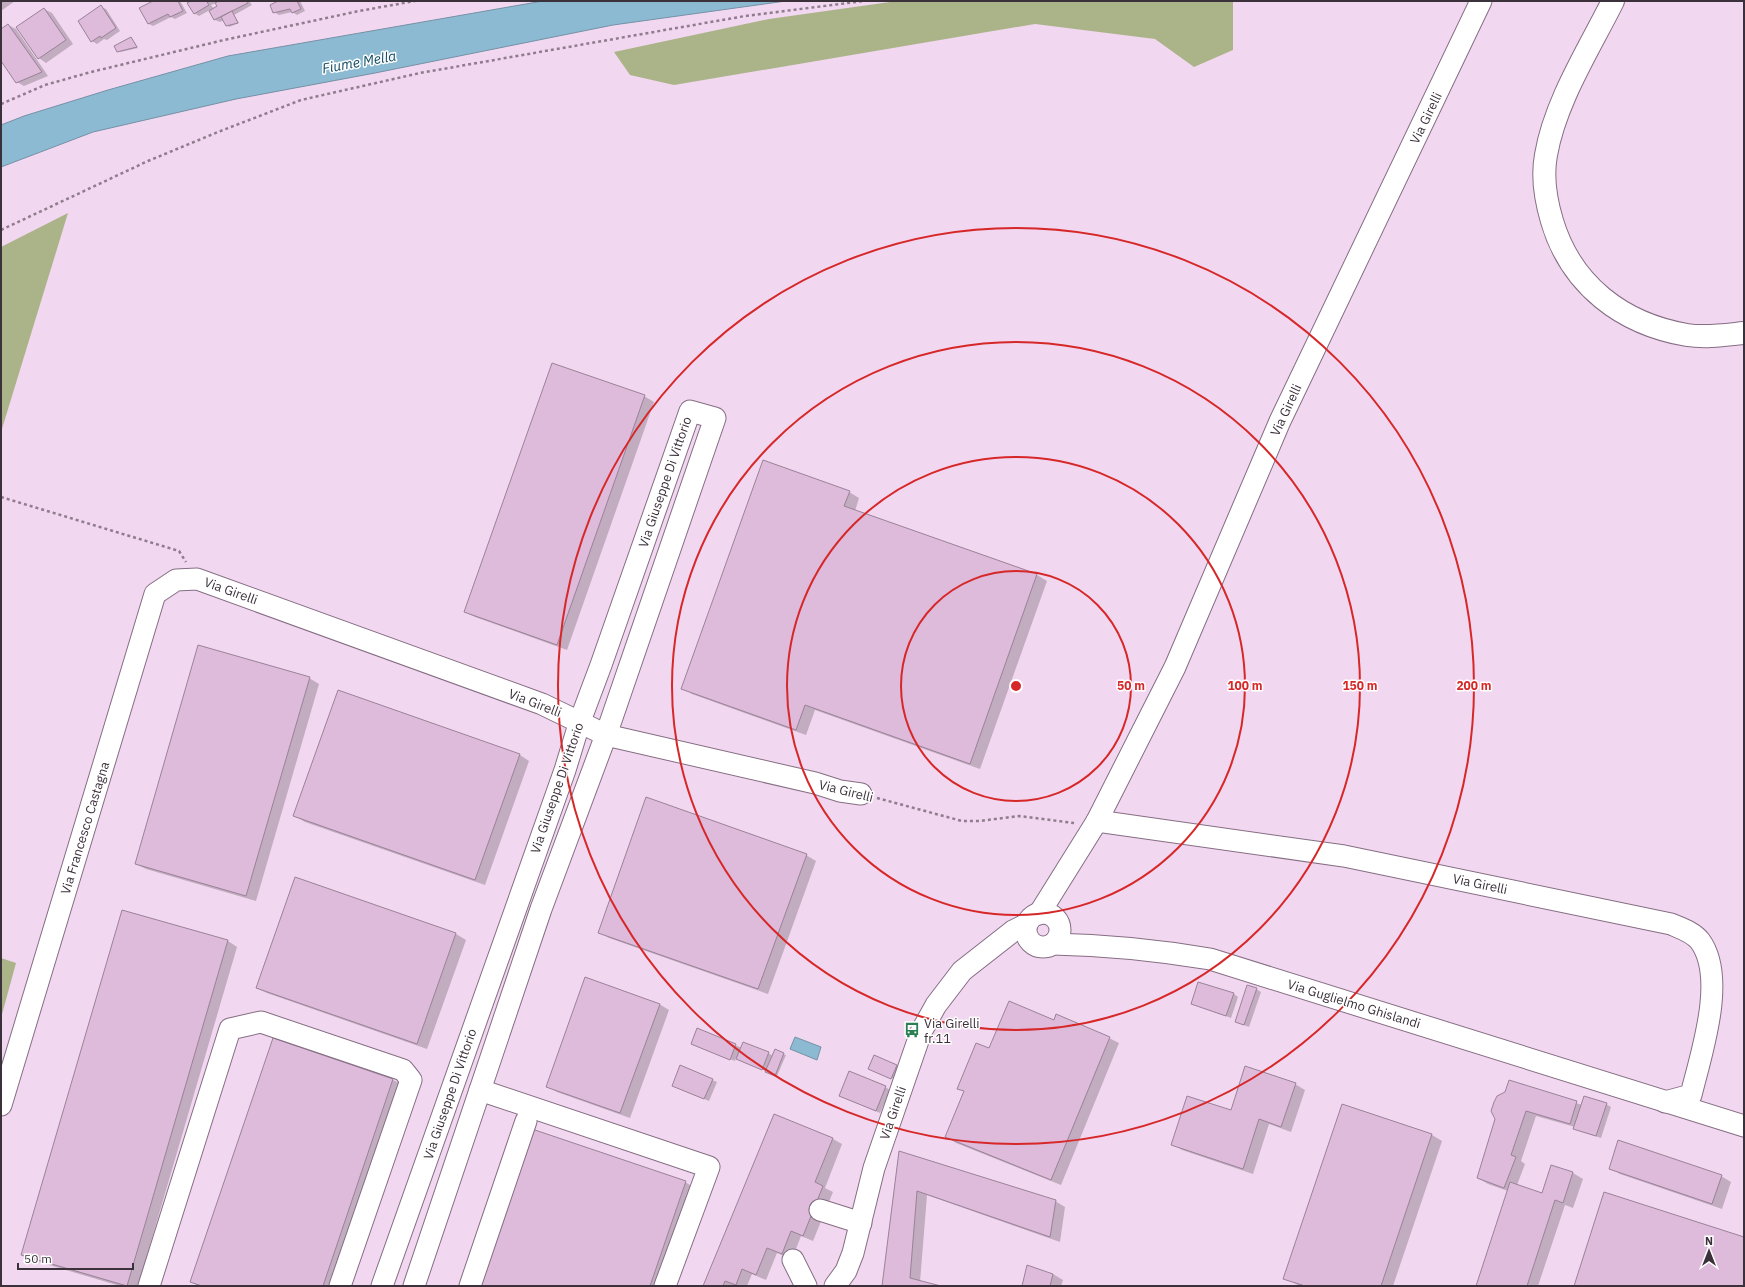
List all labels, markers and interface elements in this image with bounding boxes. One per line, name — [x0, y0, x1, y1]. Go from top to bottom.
water label: Fiume Mella — [320, 47, 398, 77]
street label: Via Girelli — [1406, 89, 1446, 147]
street label: Via Girelli — [1267, 381, 1305, 439]
street label: Via Giuseppe Di Vittorio — [635, 414, 695, 550]
street label: Via Girelli — [202, 574, 260, 608]
text: 50 m — [1117, 678, 1145, 693]
text: 100 m — [1227, 678, 1263, 693]
text: 150 m — [1342, 678, 1378, 693]
text: 200 m — [1456, 678, 1492, 693]
centre of rings — [1009, 679, 1023, 693]
street label: Via Girelli — [506, 685, 564, 721]
street label: Via Giuseppe Di Vittorio — [527, 720, 587, 856]
street label: Via Francesco Castagna — [57, 760, 113, 896]
street label: Via Girelli — [817, 776, 875, 806]
street label: Via Girelli — [1451, 870, 1509, 898]
street label: Via Guglielmo Ghislandi — [1285, 976, 1423, 1032]
place label: Via Girelli fr.11 — [924, 1015, 980, 1047]
bus stop icon: Via Girelli fr.11 — [903, 1021, 921, 1039]
street label: Via Giuseppe Di Vittorio — [420, 1026, 480, 1162]
street label: Via Girelli — [876, 1084, 910, 1142]
north arrow — [1689, 1231, 1729, 1271]
text: N — [1705, 1234, 1713, 1248]
scale bar — [18, 1245, 133, 1271]
text: 50 m — [24, 1251, 52, 1266]

